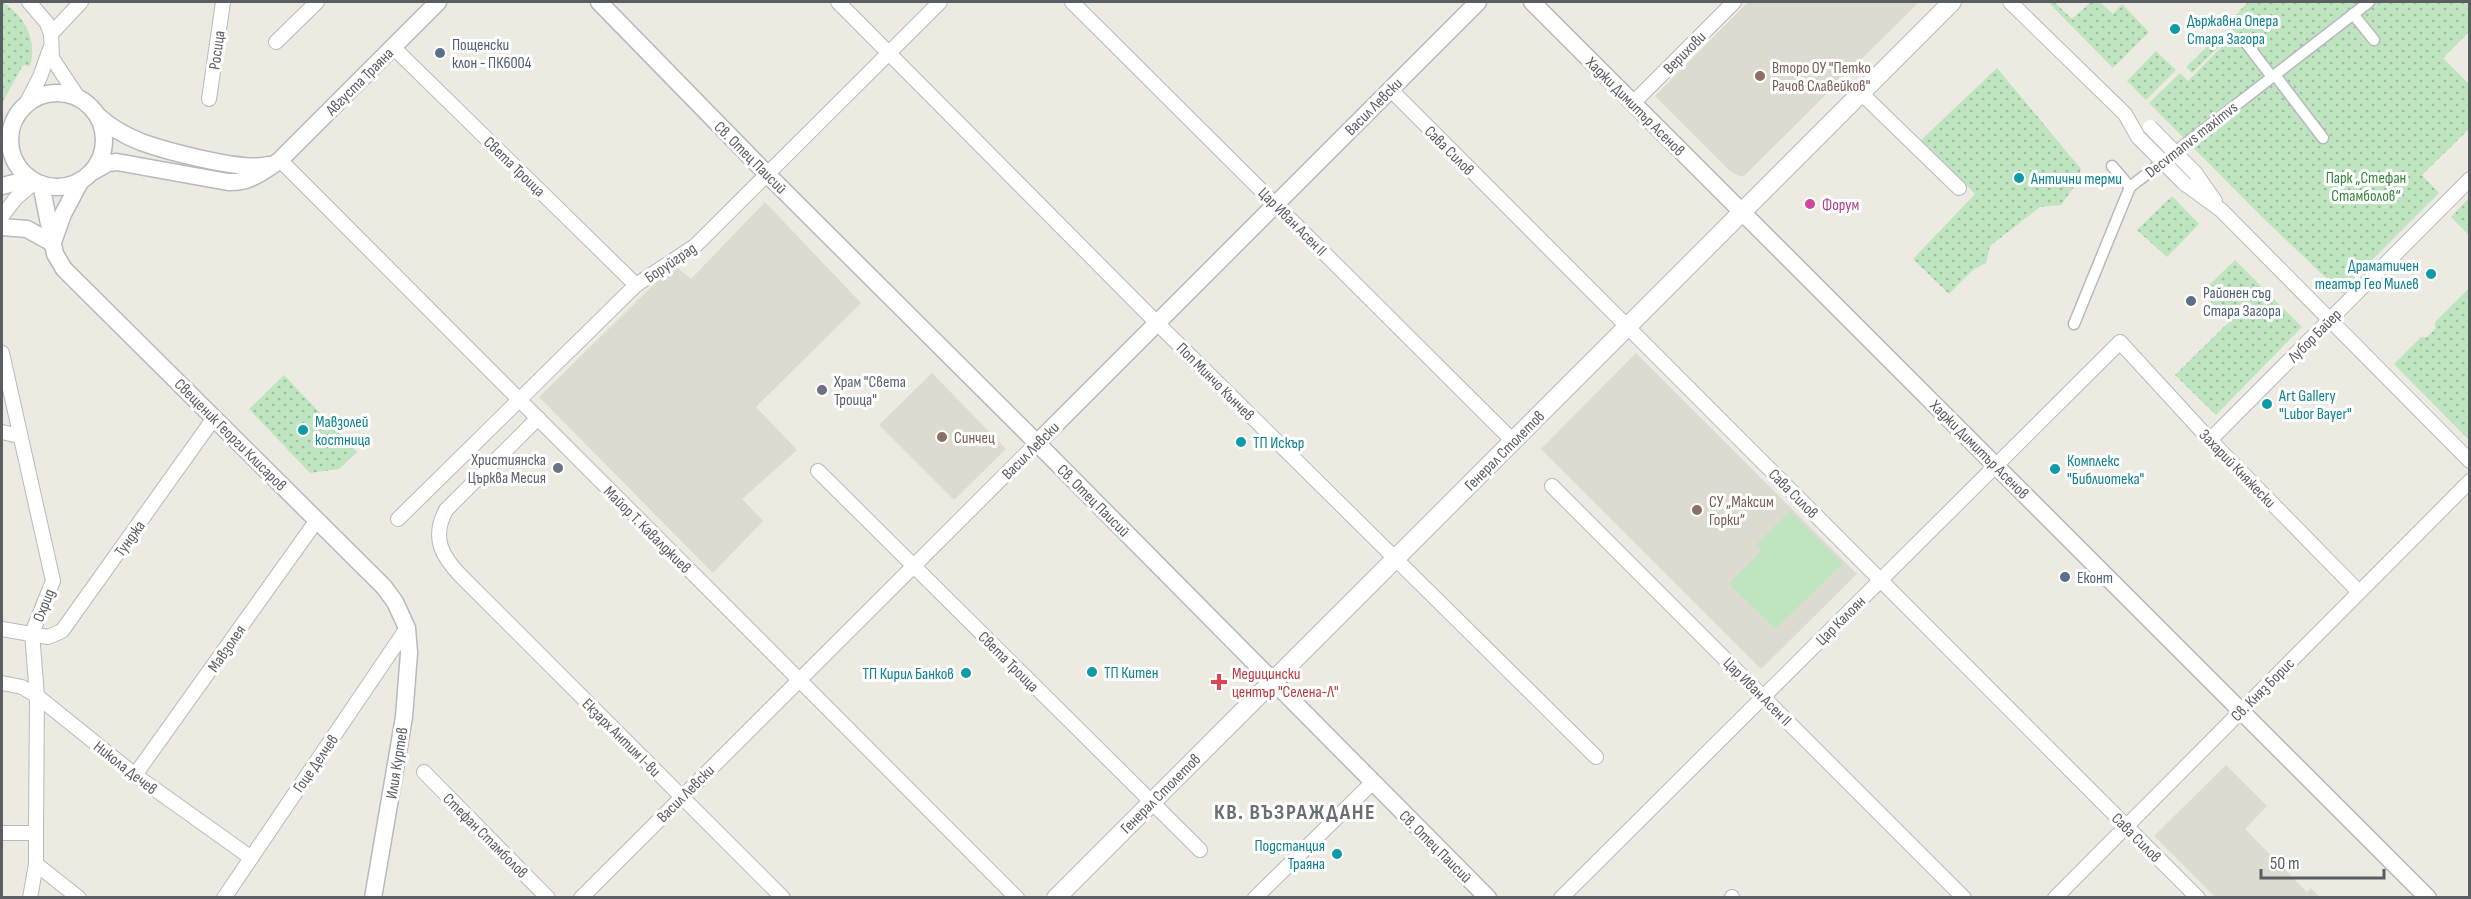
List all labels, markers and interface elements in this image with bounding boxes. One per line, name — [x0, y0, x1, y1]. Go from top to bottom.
place label: Държавна Опера Стара Загора — [2187, 12, 2278, 49]
marker: Държавна Опера Стара Загора — [2168, 22, 2182, 36]
street label: Верихови — [1660, 28, 1710, 78]
street label: Росица — [205, 29, 230, 71]
place label: Пощенски клон - ПК6004 — [452, 36, 532, 73]
street label: Августа Траяна — [322, 44, 398, 121]
marker: Пощенски клон - ПК6004 — [433, 46, 447, 60]
street label: Хаджи Димитър Асенов — [1581, 53, 1688, 160]
place label: Второ ОУ "Петко Рачов Славейков" — [1772, 59, 1871, 96]
marker: Второ ОУ "Петко Рачов Славейков" — [1753, 69, 1767, 83]
street label: Васил Левски — [1341, 74, 1407, 140]
street label: Decvmanvs maximvs — [2142, 98, 2242, 182]
street label: Св. Отец Паисий — [710, 118, 790, 198]
street label: Сава Силов — [1420, 122, 1478, 180]
street label: Света Троица — [479, 133, 549, 201]
park label: Парк „Стефан Стамболов“ — [2326, 169, 2406, 206]
place label: Антични терми — [2030, 170, 2122, 189]
marker: Антични терми — [2012, 171, 2026, 185]
street label: Цар Иван Асен II — [1254, 184, 1330, 260]
place label: Форум — [1822, 196, 1859, 215]
marker: Форум — [1803, 197, 1817, 211]
street label: Боруйград — [641, 239, 700, 287]
place label: Драматичен театър Гео Милев — [2315, 257, 2419, 294]
marker: Драматичен театър Гео Милев — [2424, 267, 2438, 281]
place label: Районен съд Стара Загора — [2203, 284, 2281, 321]
marker: Районен съд Стара Загора — [2184, 294, 2198, 308]
street label: Лубор Байер — [2284, 305, 2346, 367]
street label: Поп Минчо Кънчев — [1172, 339, 1258, 425]
place label: Храм "Света Троица" — [833, 373, 906, 410]
street label: Свещеник Георги Клисаров — [170, 375, 290, 495]
marker: Храм "Света Троица" — [815, 383, 829, 397]
place label: Art Gallery "Lubor Bayer" — [2278, 387, 2352, 424]
street label: Хаджи Димитър Асенов — [1925, 396, 2032, 503]
marker: Art Gallery "Lubor Bayer" — [2260, 397, 2274, 411]
street label: Генерал Столетов — [1461, 407, 1549, 495]
place label: Мавзолей костница — [315, 413, 370, 450]
street label: Васил Левски — [998, 418, 1064, 484]
marker: Мавзолей костница — [296, 423, 310, 437]
street label: Захарий Княжески — [2195, 426, 2279, 512]
place label: Синчец — [954, 429, 995, 448]
marker: Синчец — [935, 430, 949, 444]
place label: ТП Искър — [1253, 434, 1304, 453]
marker: ТП Искър — [1234, 435, 1248, 449]
place label: Християнска Църква Месия — [468, 451, 546, 488]
place label: Комплекс "Библиотека" — [2067, 452, 2144, 489]
marker: Християнска Църква Месия — [551, 461, 565, 475]
street label: Св. Отец Паисий — [1053, 461, 1133, 541]
marker: Комплекс "Библиотека" — [2048, 462, 2062, 476]
street label: Сава Силов — [1764, 465, 1822, 523]
street label: Майор Т. Кавалджиев — [599, 482, 695, 578]
place label: СУ „Максим Горки“ — [1709, 493, 1774, 530]
marker: СУ „Максим Горки“ — [1690, 503, 1704, 517]
street label: Тунджа — [111, 517, 150, 561]
place label: Еконт — [2077, 569, 2113, 588]
marker: Еконт — [2058, 570, 2072, 584]
street label: Охрид — [29, 586, 60, 625]
street label: Цар Калоян — [1812, 592, 1870, 650]
street label: Мавзолея — [204, 622, 250, 676]
street label: Света Троица — [974, 628, 1042, 696]
street label: Цар Иван Асен II — [1719, 654, 1795, 730]
street label: Св. Княз Борис — [2227, 654, 2299, 726]
place label: ТП Китен — [1104, 664, 1158, 683]
place label: ТП Кирил Банков — [863, 665, 954, 684]
marker: ТП Китен — [1085, 665, 1099, 679]
place label: Медицински център "Селена-Л" — [1232, 665, 1339, 702]
marker: ТП Кирил Банков — [959, 666, 973, 680]
marker: Медицински център "Селена-Л" — [1210, 673, 1228, 691]
street label: Екзарх Антим I-ви — [578, 695, 664, 781]
street label: Илия Куртев — [382, 726, 413, 800]
street label: Гоце Делчев — [289, 731, 343, 796]
street label: Никола Дечев — [89, 737, 161, 799]
street label: Генерал Столетов — [1117, 750, 1205, 838]
street label: Васил Левски — [653, 761, 719, 827]
street label: Стефан Стамболов — [438, 790, 531, 883]
district label: КВ. ВЪЗРАЖДАНЕ — [1214, 799, 1376, 826]
street label: Св. Отец Паисий — [1395, 807, 1475, 887]
street label: Сава Силов — [2107, 809, 2165, 867]
place label: Подстанция Траяна — [1254, 837, 1325, 874]
scale bar — [2261, 842, 2384, 880]
marker: Подстанция Траяна — [1330, 847, 1344, 861]
text: 50 m — [2270, 853, 2300, 874]

